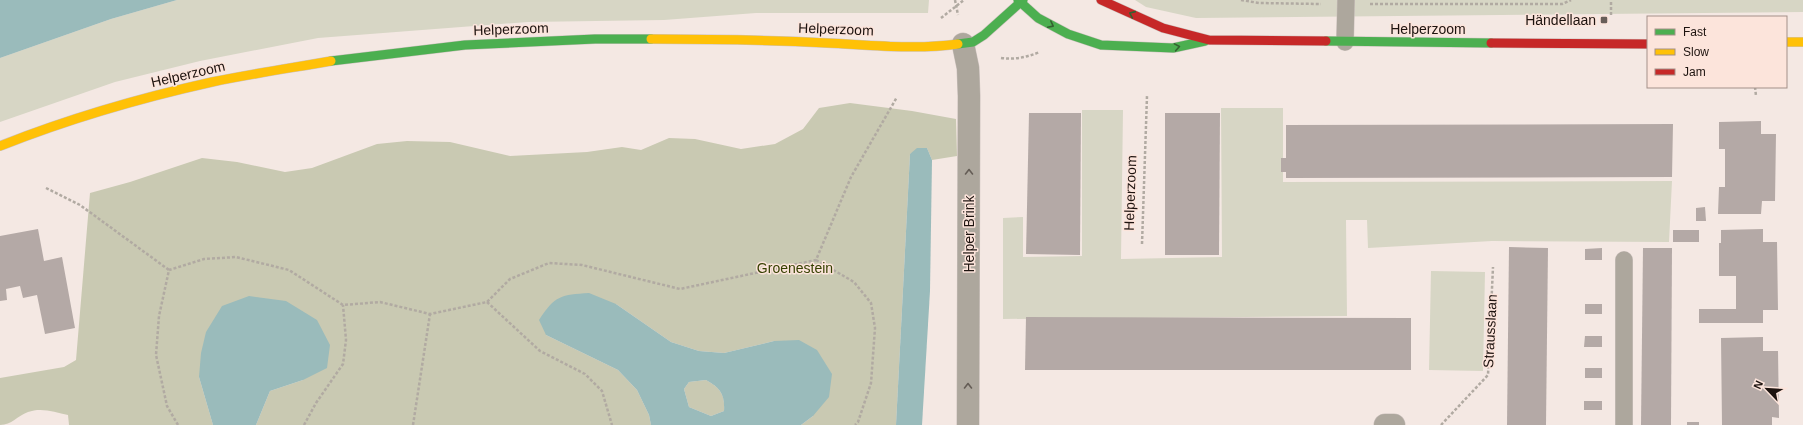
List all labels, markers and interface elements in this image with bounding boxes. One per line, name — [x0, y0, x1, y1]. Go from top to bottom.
one-way arrow — [1129, 11, 1136, 19]
place label: Händellaan — [1525, 12, 1596, 28]
marker: Händellaan — [1599, 15, 1609, 25]
legend — [1647, 16, 1787, 88]
street label: Helperzoom — [473, 20, 549, 38]
street label: Helperzoom — [798, 20, 874, 38]
one-way arrow — [1047, 20, 1055, 28]
street label: Helperzoom — [1390, 21, 1466, 37]
text: Fast — [1683, 25, 1707, 39]
one-way arrow — [1174, 43, 1181, 52]
text: Slow — [1683, 45, 1709, 59]
street label: Helperzoom — [149, 58, 227, 90]
text: Jam — [1683, 65, 1706, 79]
street label: Helperzoom — [1121, 155, 1139, 231]
one-way arrow — [965, 169, 973, 175]
street label: Helper Brink — [961, 194, 977, 273]
park label: Groenestein — [757, 260, 833, 276]
street label: Strausslaan — [1480, 294, 1500, 368]
north arrow — [1747, 369, 1787, 409]
text: N — [1751, 379, 1765, 391]
one-way arrow — [964, 383, 972, 389]

